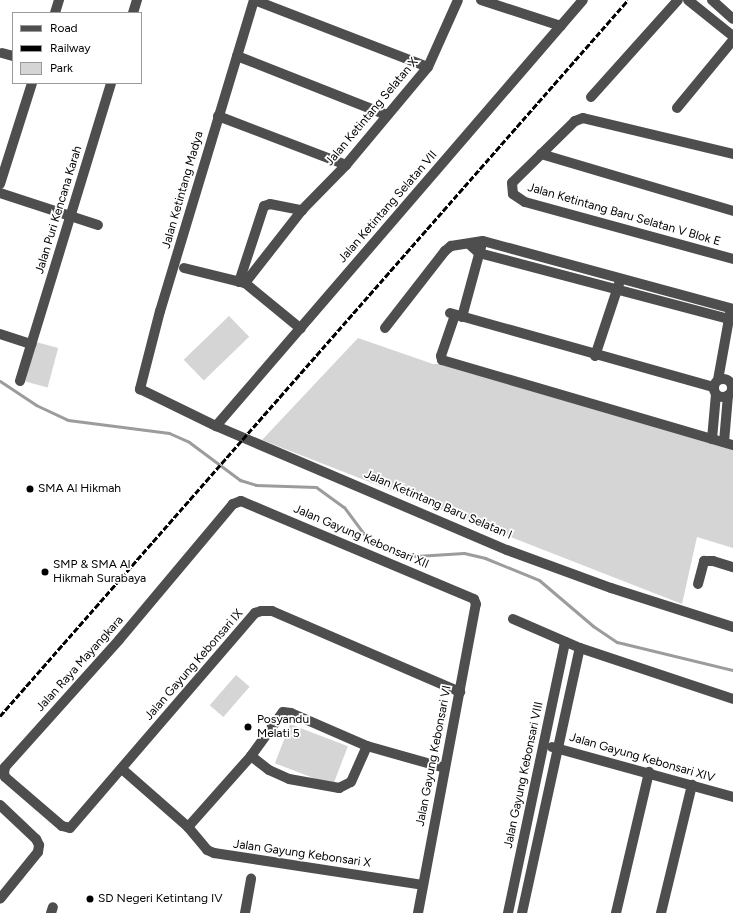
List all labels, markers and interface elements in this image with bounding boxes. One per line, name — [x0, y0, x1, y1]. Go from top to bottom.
legend — [12, 12, 142, 84]
text: Road — [50, 21, 78, 35]
text: Railway — [50, 41, 91, 55]
street label: Jalan Ketintang Selatan X — [323, 55, 421, 169]
text: Park — [50, 61, 73, 75]
street label: Jalan Ketintang Madya — [159, 130, 207, 250]
street label: Jalan Puri Kencana Karah — [33, 144, 85, 276]
street label: Jalan Ketintang Selatan VII — [335, 148, 441, 266]
street label: Jalan Ketintang Baru Selatan V Blok E — [526, 181, 722, 249]
street label: Jalan Ketintang Baru Selatan I — [362, 467, 514, 543]
place label: SMA Al Hikmah — [38, 482, 121, 496]
marker: SMA Al Hikmah — [25, 484, 35, 494]
street label: Jalan Gayung Kebonsari XII — [291, 502, 431, 572]
place label: SMP & SMA Al Hikmah Surabaya — [53, 558, 146, 586]
marker: SMP & SMA Al Hikmah Surabaya — [40, 567, 50, 577]
street label: Jalan Gayung Kebonsari IX — [142, 607, 246, 723]
street label: Jalan Raya Mayangkara — [33, 613, 127, 715]
street label: Jalan Gayung Kebonsari VI — [413, 684, 455, 828]
street label: Jalan Gayung Kebonsari VIII — [501, 700, 547, 850]
place label: Posyandu Melati 5 — [257, 713, 309, 741]
marker: Posyandu Melati 5 — [242, 721, 254, 733]
street label: Jalan Gayung Kebonsari XIV — [568, 730, 716, 786]
street label: Jalan Gayung Kebonsari X — [232, 837, 372, 871]
place label: SD Negeri Ketintang IV — [98, 892, 223, 906]
marker: SD Negeri Ketintang IV — [85, 894, 95, 904]

